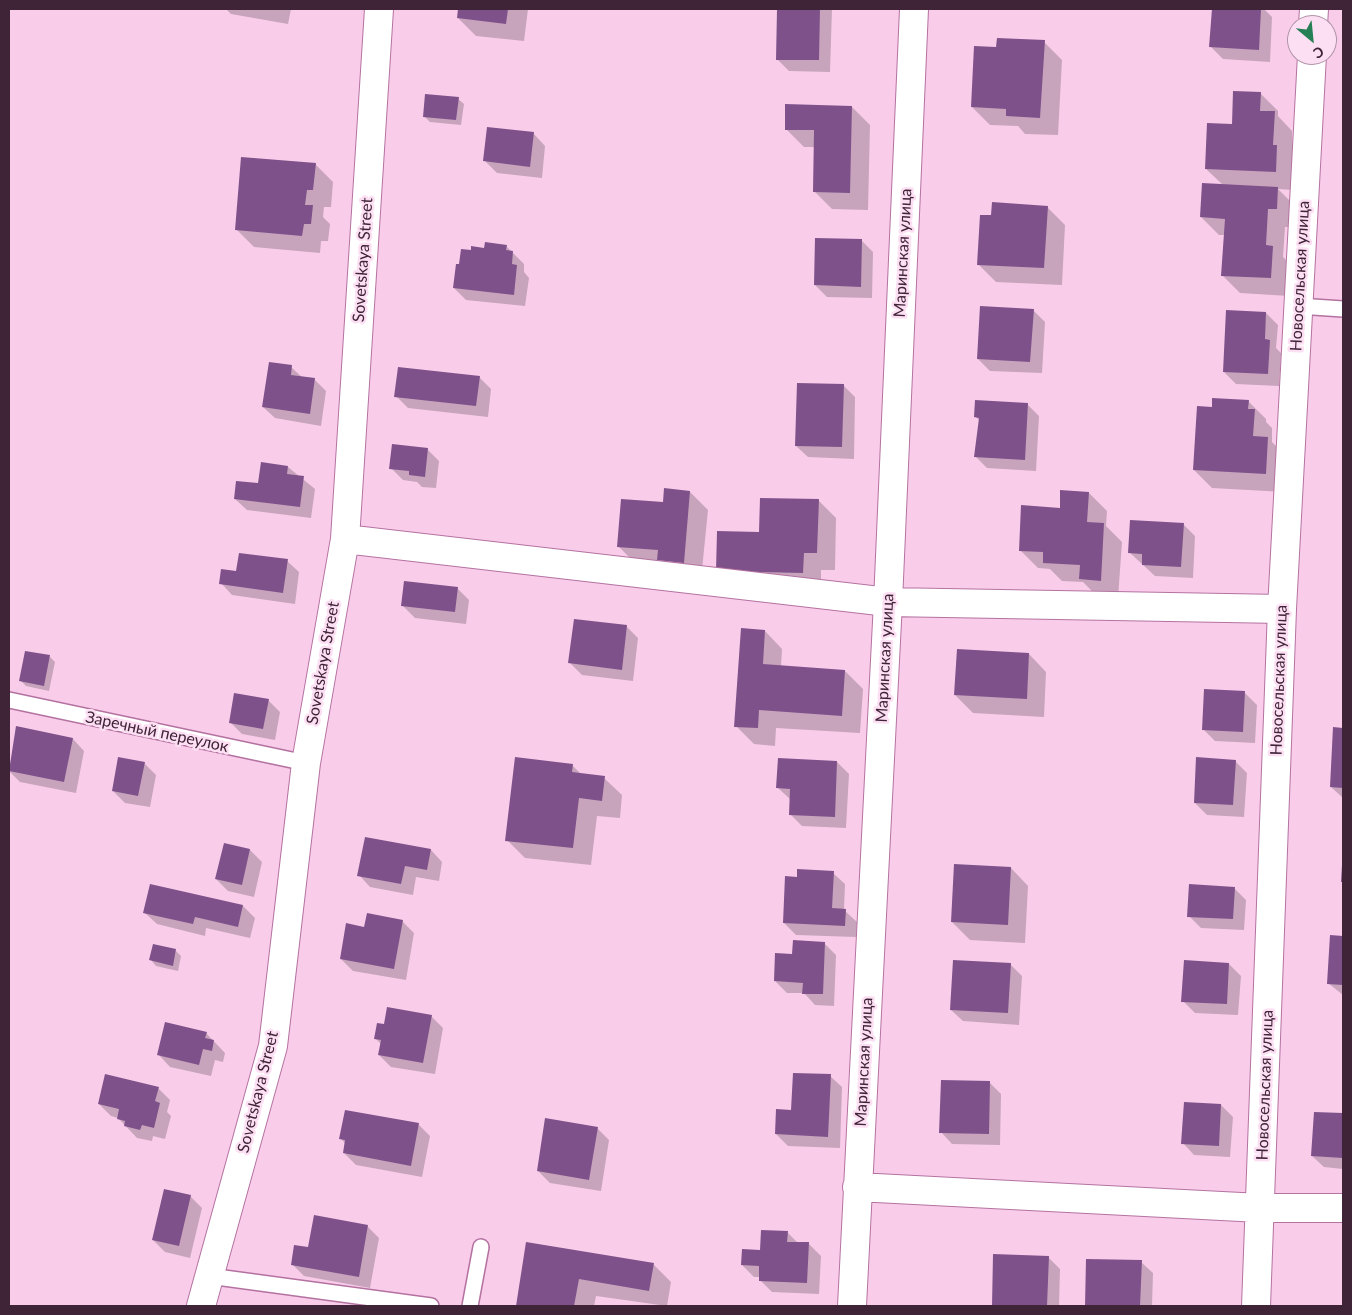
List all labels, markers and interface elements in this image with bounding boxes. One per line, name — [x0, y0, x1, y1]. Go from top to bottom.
north arrow — [1287, 15, 1337, 65]
text: С — [1311, 43, 1327, 62]
street label: Маринская улица — [890, 188, 916, 318]
street label: Sovetskaya Street — [349, 197, 377, 323]
street label: Новосельская улица — [1286, 200, 1314, 352]
street label: Маринская улица — [872, 593, 898, 723]
street label: Sovetskaya Street — [303, 600, 343, 726]
street label: Новосельская улица — [1267, 604, 1291, 756]
street label: Заречный переулок — [84, 707, 230, 757]
street label: Маринская улица — [851, 997, 877, 1127]
street label: Новосельская улица — [1253, 1009, 1277, 1161]
street label: Sovetskaya Street — [234, 1029, 282, 1155]

